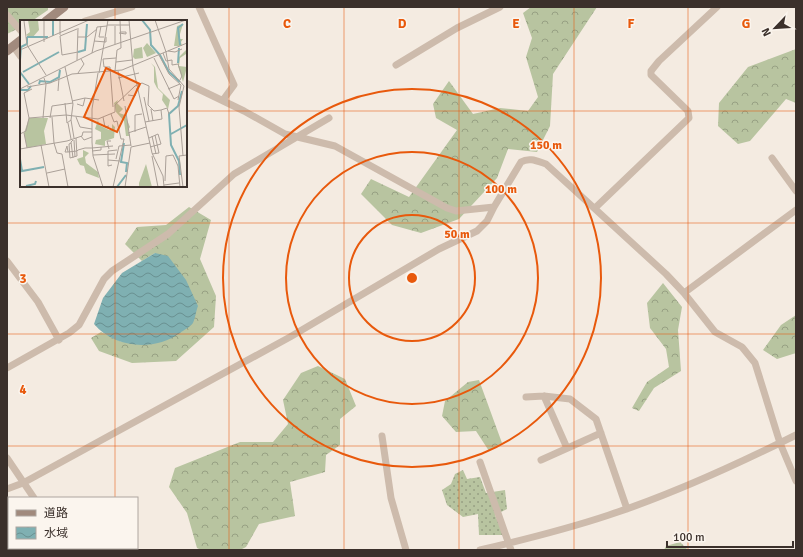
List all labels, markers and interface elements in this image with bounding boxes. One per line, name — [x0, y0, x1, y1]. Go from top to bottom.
north arrow — [755, 8, 795, 48]
text: C — [283, 16, 291, 32]
text: D — [398, 16, 407, 32]
text: E — [512, 16, 520, 32]
text: F — [628, 16, 635, 32]
text: G — [742, 16, 750, 32]
inset map — [20, 20, 187, 187]
text: N — [759, 26, 774, 38]
text: 150 m — [530, 138, 562, 153]
text: 100 m — [485, 182, 517, 197]
text: 50 m — [444, 227, 470, 242]
text: 3 — [19, 271, 27, 287]
centre of rings — [405, 271, 419, 285]
text: 4 — [19, 382, 27, 398]
legend — [8, 497, 138, 549]
text: 道路 — [44, 506, 68, 521]
scale bar — [667, 523, 793, 549]
text: 水域 — [44, 526, 68, 541]
text: 100 m — [673, 530, 705, 545]

